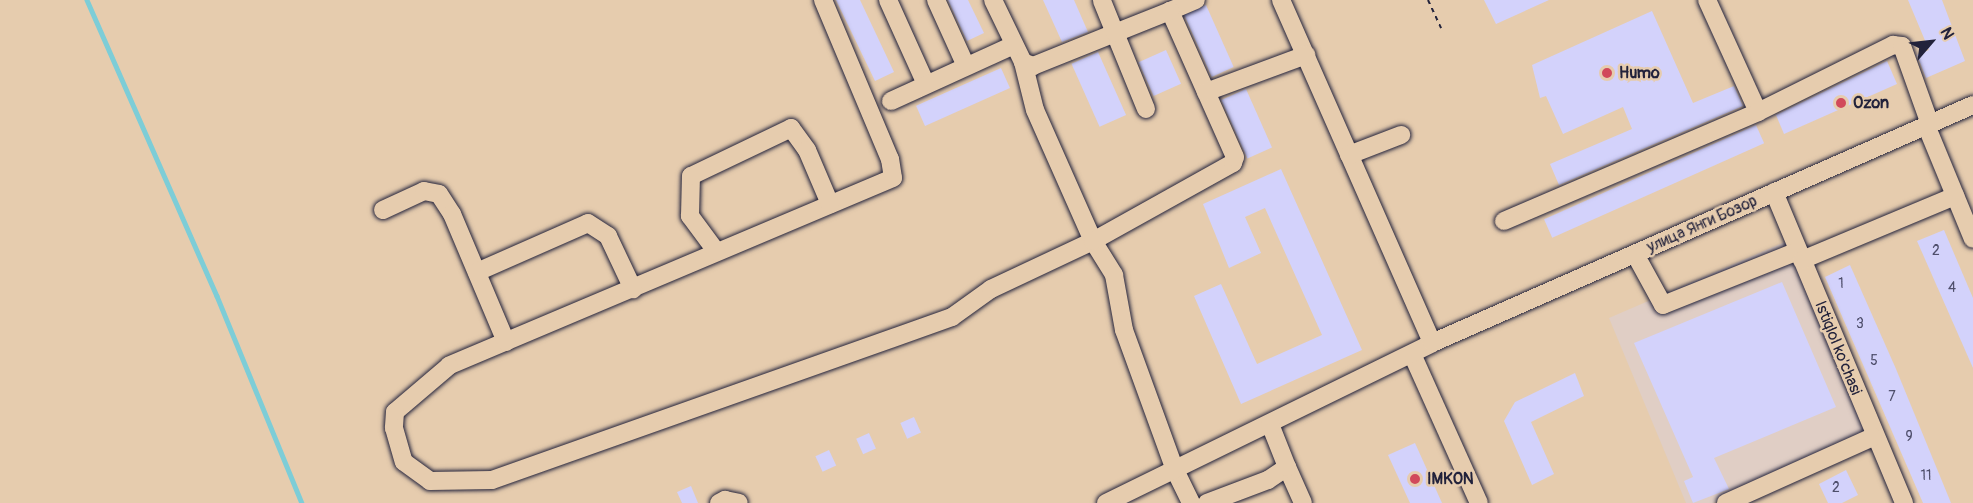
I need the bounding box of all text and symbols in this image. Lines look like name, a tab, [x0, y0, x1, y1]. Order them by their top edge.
north arrow	[1901, 12, 1961, 72]
text: N	[1936, 24, 1958, 43]
place label: Humo	[1619, 63, 1659, 83]
marker: Humo	[1600, 66, 1614, 80]
place label: Ozon	[1853, 93, 1889, 113]
marker: Ozon	[1834, 96, 1848, 110]
street label: улица Янги Бозор	[1644, 191, 1760, 257]
house number: 2	[1932, 243, 1940, 259]
house number: 1	[1838, 276, 1844, 292]
house number: 4	[1948, 280, 1956, 296]
street label: Istiqlol ko'chasi	[1810, 298, 1866, 398]
house number: 3	[1856, 316, 1864, 332]
house number: 5	[1870, 353, 1878, 369]
house number: 7	[1888, 389, 1896, 405]
house number: 9	[1905, 429, 1913, 445]
house number: 11	[1921, 468, 1931, 484]
place label: IMKON	[1427, 469, 1474, 489]
marker: IMKON	[1408, 472, 1422, 486]
house number: 2	[1832, 480, 1840, 496]

